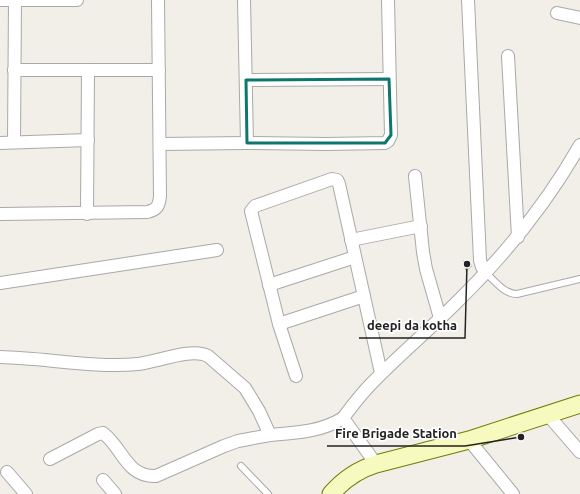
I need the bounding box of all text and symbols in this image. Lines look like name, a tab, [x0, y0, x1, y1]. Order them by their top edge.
callout: deepi da kotha	[359, 313, 465, 338]
text: deepi da kotha	[367, 318, 457, 332]
callout: Fire Brigade Station	[327, 421, 465, 446]
text: Fire Brigade Station	[335, 426, 457, 440]

